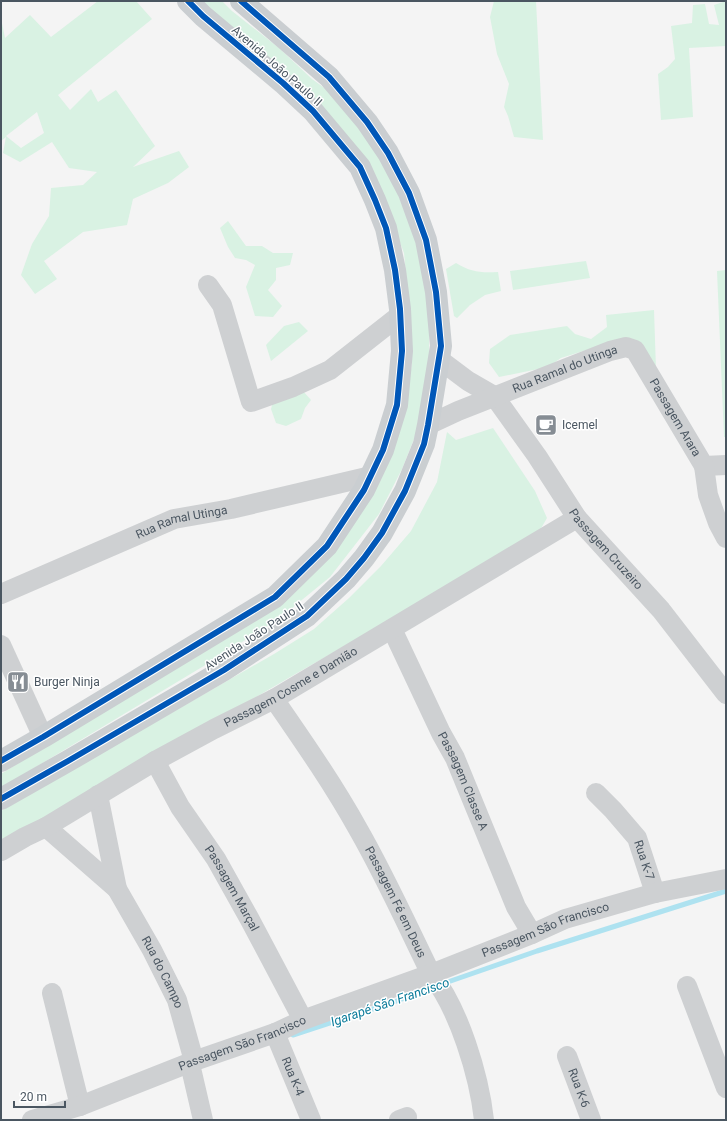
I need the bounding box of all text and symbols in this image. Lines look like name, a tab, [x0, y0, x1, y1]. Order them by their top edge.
street label: Avenida João Paulo II	[229, 23, 325, 109]
street label: Rua Ramal do Utinga	[510, 342, 619, 396]
street label: Passagem Arara	[647, 376, 704, 459]
cafe icon: Icemel	[533, 412, 559, 438]
place label: Icemel	[562, 418, 598, 432]
street label: Rua Ramal Utinga	[134, 503, 228, 542]
street label: Passagem Cruzeiro	[566, 506, 646, 593]
street label: Avenida João Paulo II	[202, 599, 306, 673]
street label: Passagem Cosme e Damião	[222, 644, 360, 730]
restaurant icon: Burger Ninja	[5, 669, 31, 695]
place label: Burger Ninja	[34, 675, 100, 689]
street label: Passagem Classe A	[435, 729, 491, 833]
street label: Rua K-7	[631, 838, 657, 882]
street label: Passagem Marçal	[202, 843, 262, 934]
street label: Passagem Fé em Deus	[362, 844, 429, 960]
street label: Passagem São Francisco	[480, 900, 611, 960]
street label: Rua do Campo	[139, 934, 186, 1010]
water label: Igarapé São Francisco	[329, 975, 451, 1029]
street label: Passagem São Francisco	[176, 1013, 308, 1073]
street label: Rua K-4	[279, 1055, 307, 1098]
street label: Rua K-6	[565, 1066, 593, 1110]
scale bar	[14, 1083, 65, 1109]
text: 20 m	[20, 1090, 47, 1104]

